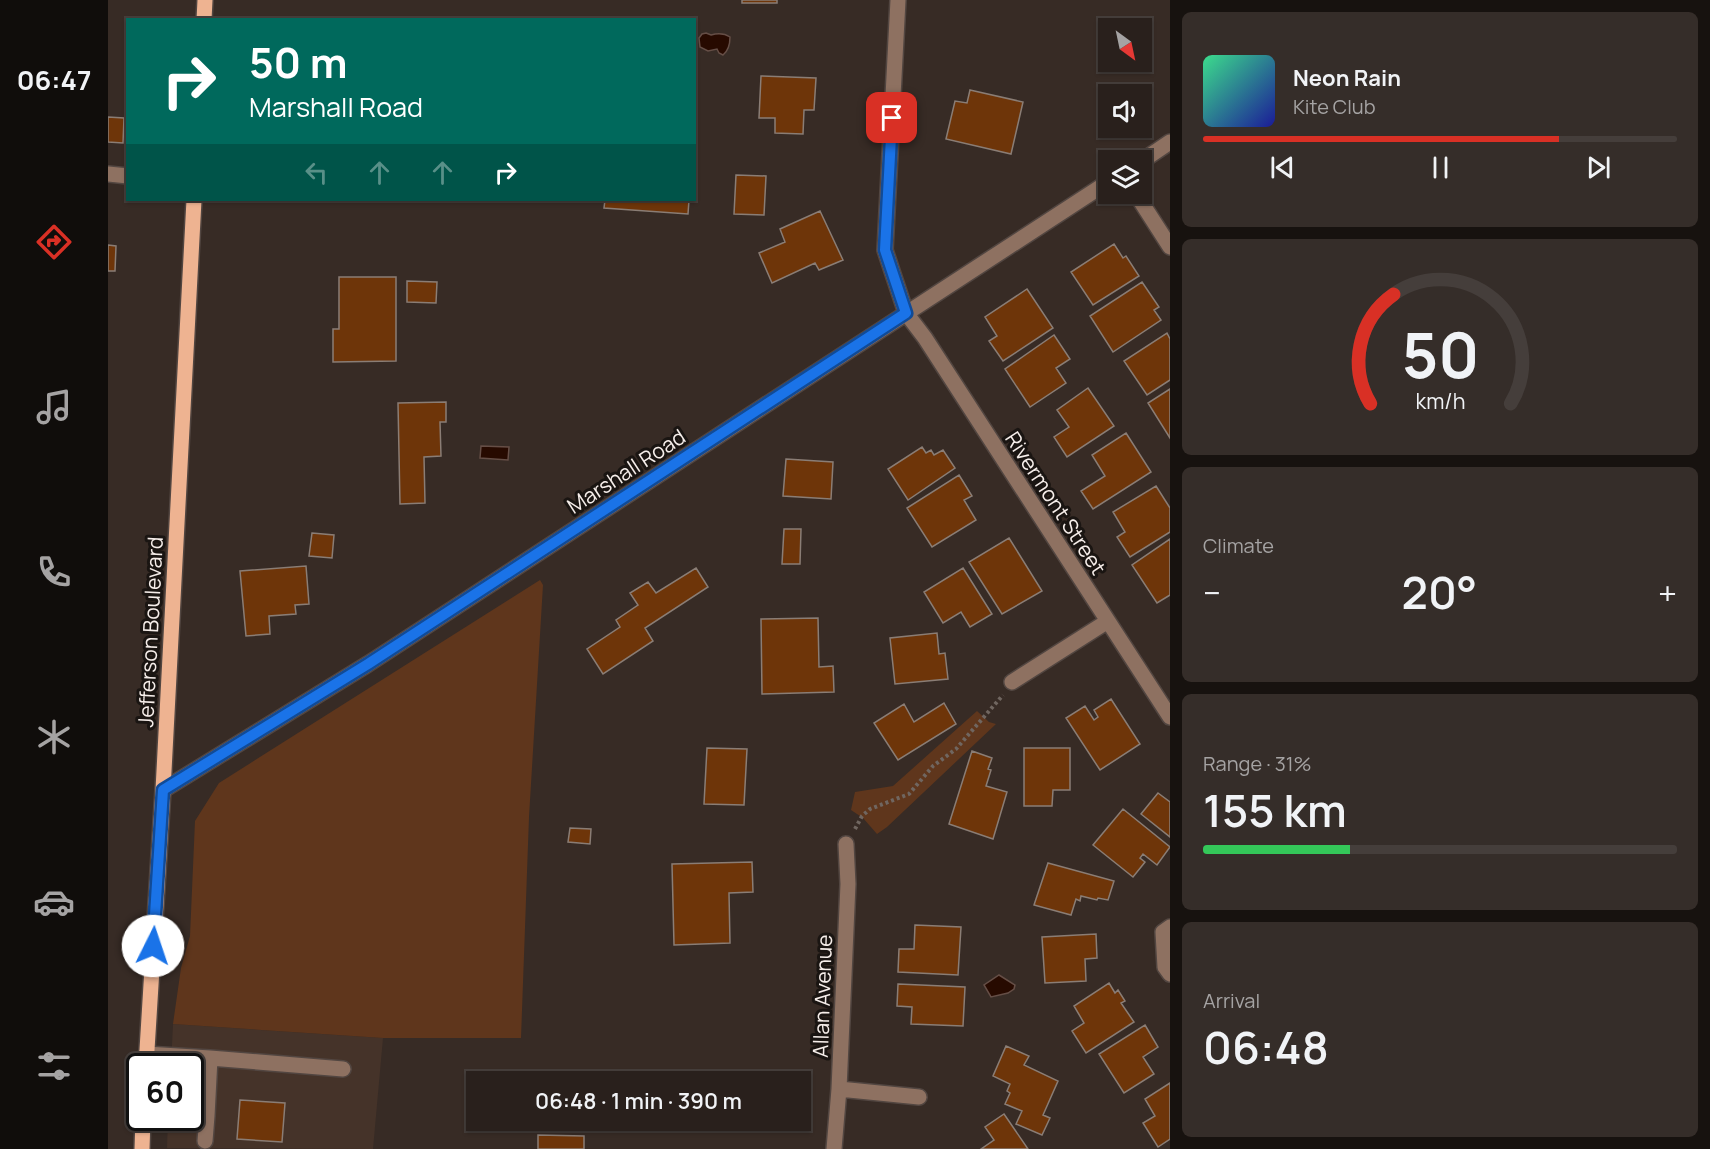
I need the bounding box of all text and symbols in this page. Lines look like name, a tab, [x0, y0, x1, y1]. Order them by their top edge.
north arrow	[1098, 18, 1152, 72]
map controls	[1098, 18, 1152, 204]
text: 50 m	[249, 33, 347, 91]
icon: right	[150, 42, 228, 120]
text: 06:47	[17, 61, 91, 98]
text: Neon Rain	[1293, 63, 1401, 93]
button: sound	[1098, 84, 1152, 138]
text: Marshall Road	[249, 88, 423, 125]
pin	[866, 92, 917, 143]
text: Kite Club	[1293, 93, 1376, 120]
icon: arrive	[875, 101, 908, 134]
button: layers	[1098, 150, 1152, 204]
icon: previous	[1266, 151, 1299, 184]
icon: pause	[1424, 151, 1457, 184]
icon: next	[1582, 151, 1615, 184]
icon: left	[300, 156, 333, 189]
icon: ahead	[363, 156, 396, 189]
icon: ahead	[426, 156, 459, 189]
icon: right	[489, 156, 522, 189]
icon: directions	[33, 221, 75, 263]
text: 50	[1401, 311, 1479, 397]
icon: music	[33, 386, 75, 428]
text: km/h	[1415, 387, 1465, 416]
street label: Marshall Road	[562, 422, 690, 520]
street label: Rivermont Street	[999, 426, 1113, 580]
text: Climate	[1203, 532, 1274, 559]
street label: Jefferson Boulevard	[131, 536, 169, 728]
icon: phone	[33, 551, 75, 593]
text: 20°	[1402, 561, 1477, 623]
text: −	[1203, 570, 1221, 615]
text: +	[1658, 570, 1677, 615]
icon: climate	[33, 716, 75, 758]
text: Range · 31%	[1203, 750, 1312, 777]
text: 155 km	[1203, 779, 1347, 841]
icon: car	[33, 881, 75, 923]
position arrow	[121, 914, 185, 978]
street label: Allan Avenue	[806, 934, 838, 1058]
text: Arrival	[1203, 987, 1260, 1014]
text: 06:48	[1203, 1016, 1329, 1078]
icon: filters	[33, 1045, 75, 1087]
speed limit sign: 60	[126, 1053, 204, 1131]
text: 06:48 · 1 min · 390 m	[535, 1086, 742, 1116]

